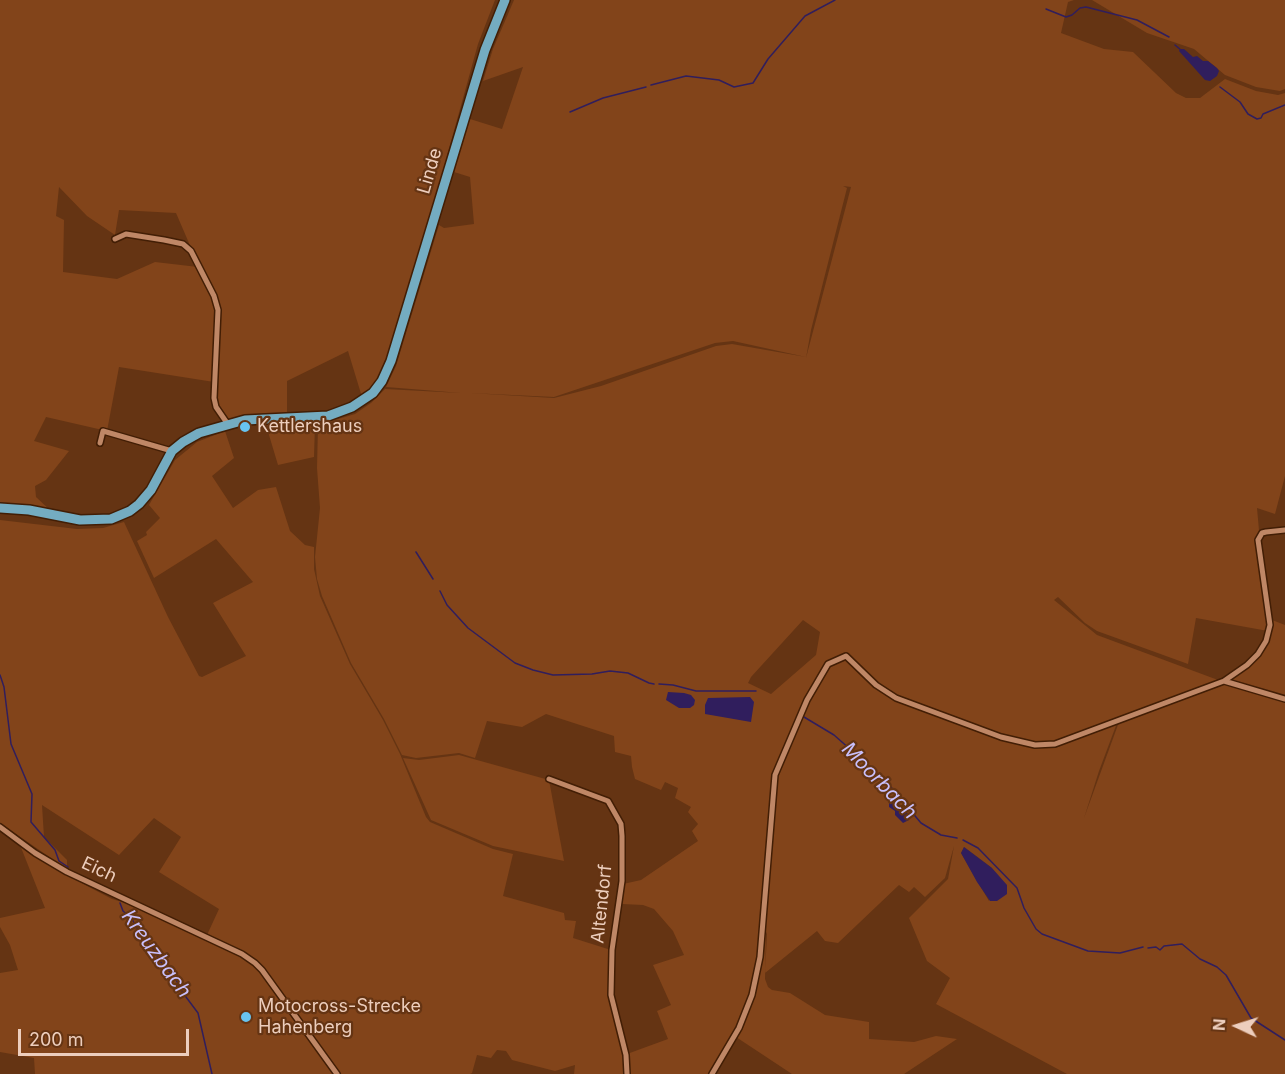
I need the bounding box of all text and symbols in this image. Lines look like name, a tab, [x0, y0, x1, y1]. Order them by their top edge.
street label: Linde	[413, 146, 447, 196]
place label: Kettlershaus	[257, 416, 362, 438]
marker: Kettlershaus	[238, 420, 252, 434]
water label: Moorbach	[836, 738, 922, 824]
street label: Eich	[78, 853, 120, 887]
street label: Altendorf	[587, 863, 617, 945]
water label: Kreuzbach	[116, 905, 196, 1003]
place label: Motocross-Strecke Hahenberg	[258, 996, 421, 1038]
north arrow	[1207, 996, 1267, 1056]
marker: Motocross-Strecke Hahenberg	[239, 1010, 253, 1024]
scale bar	[21, 1017, 192, 1055]
text: N	[1209, 1018, 1229, 1032]
text: 200 m	[29, 1029, 84, 1050]

